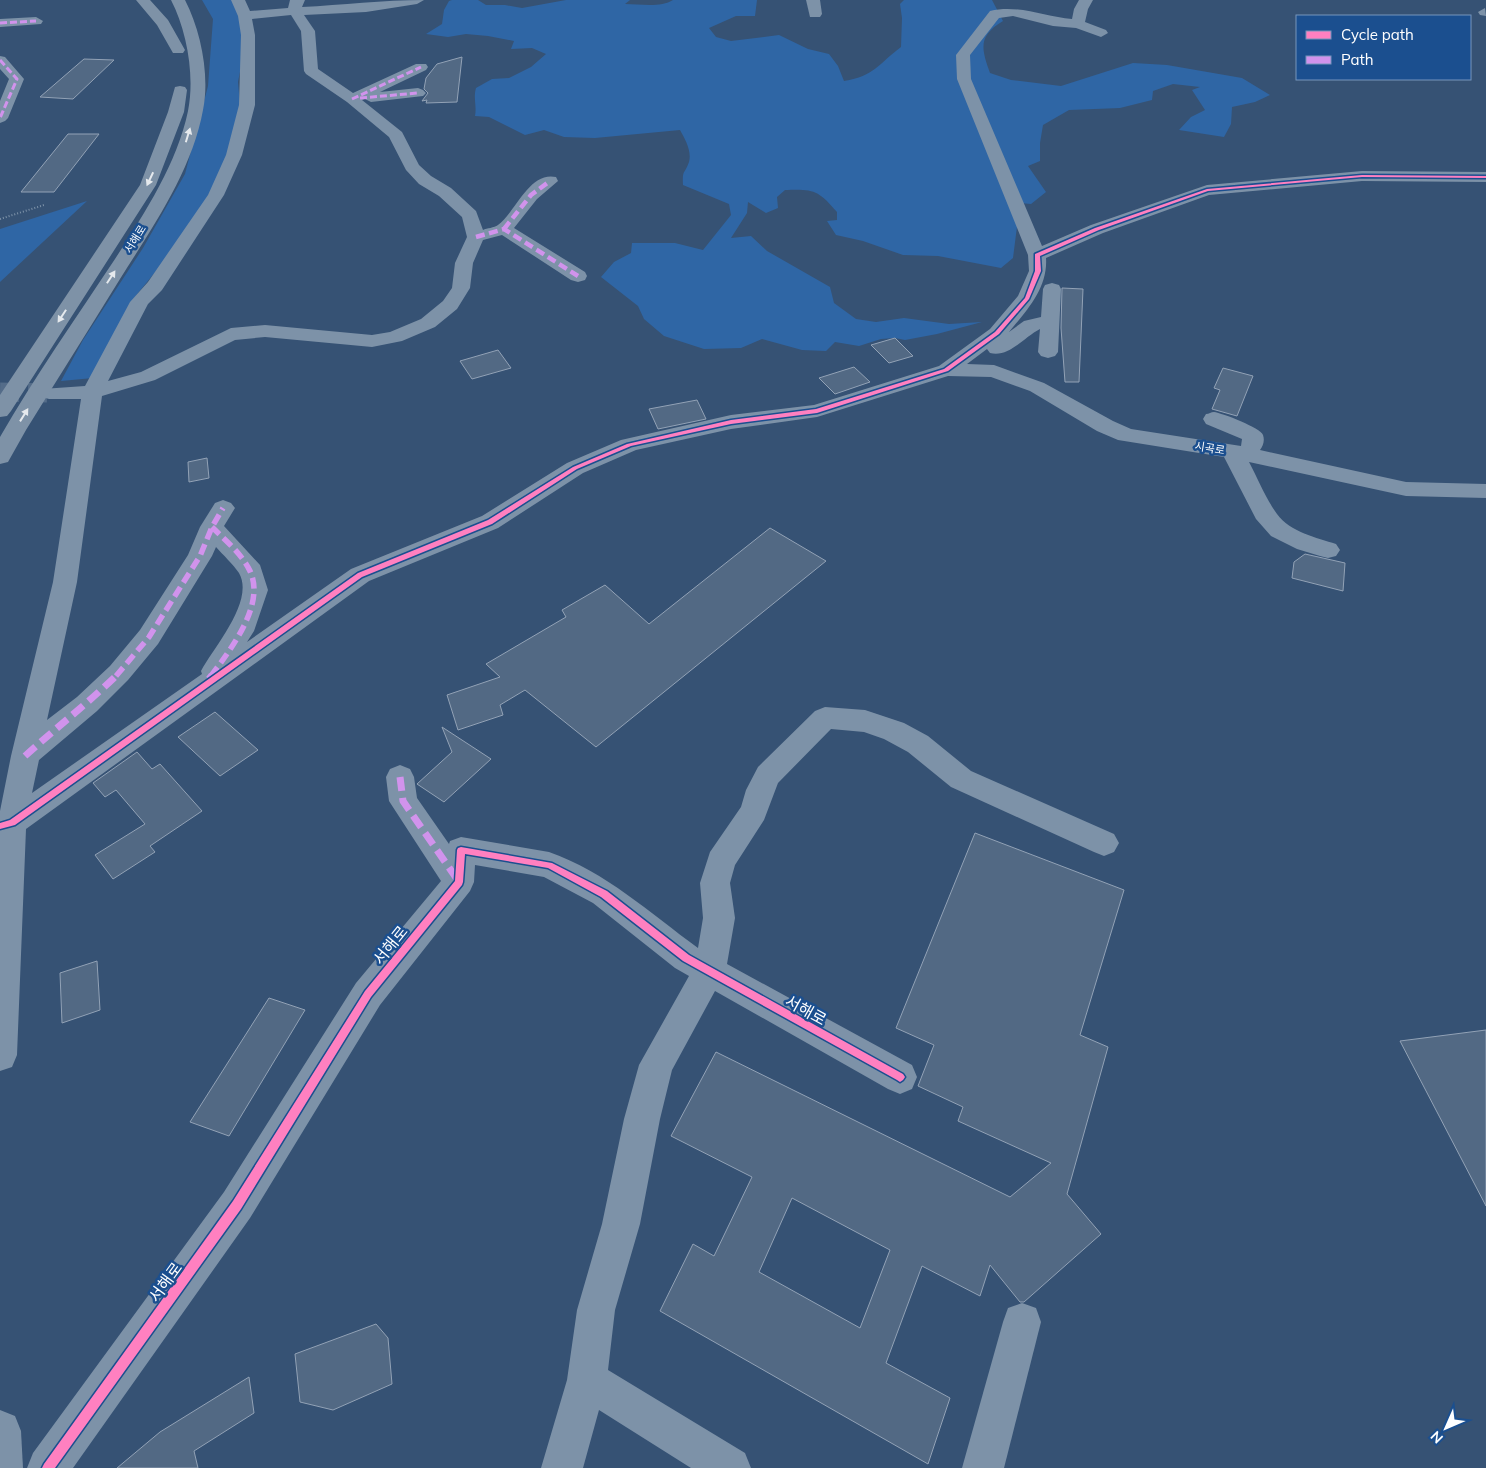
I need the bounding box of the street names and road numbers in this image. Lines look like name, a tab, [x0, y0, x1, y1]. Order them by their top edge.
street label: 서해로	[121, 222, 149, 256]
street label: 시곡로	[1194, 439, 1226, 457]
street label: 서해로	[368, 921, 412, 968]
street label: 서해로	[782, 991, 830, 1030]
street label: 서해로	[144, 1258, 186, 1306]

